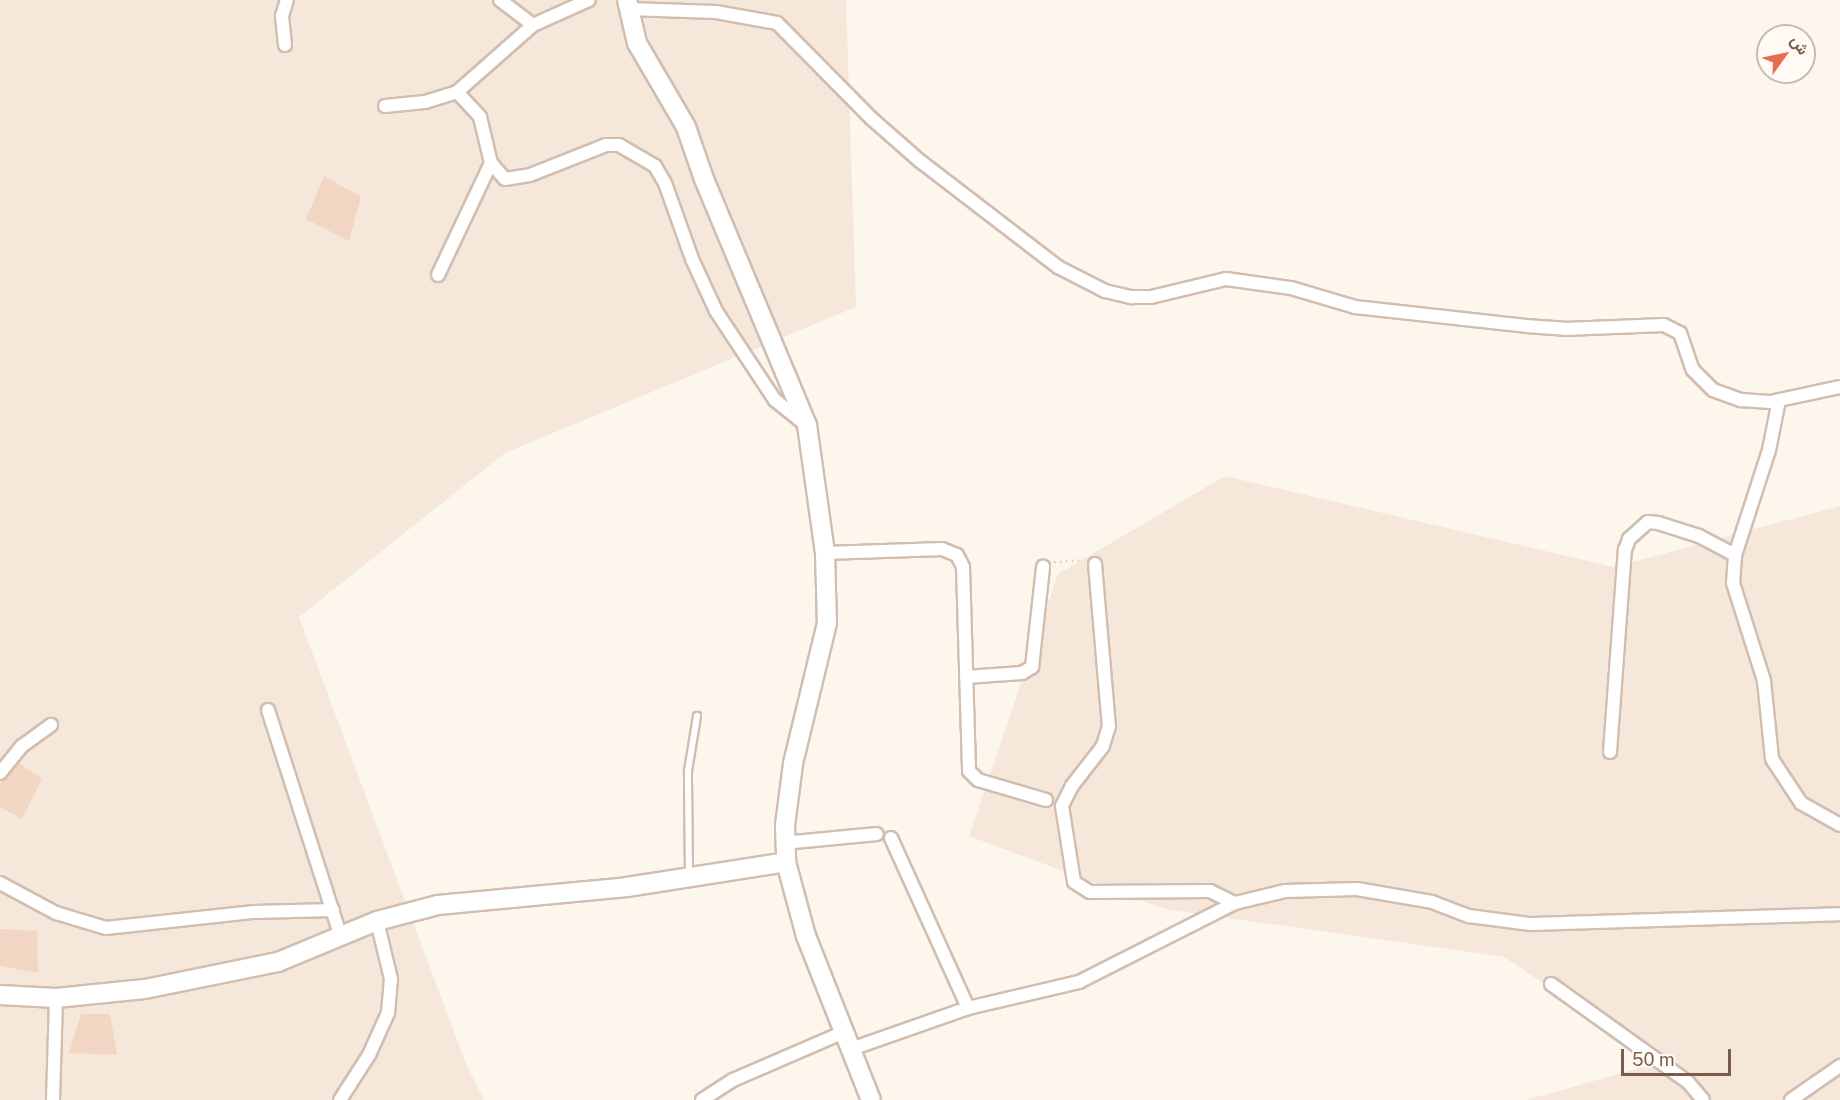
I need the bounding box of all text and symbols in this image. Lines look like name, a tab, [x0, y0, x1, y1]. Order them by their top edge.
north arrow	[1756, 24, 1816, 84]
text: ش	[1787, 32, 1813, 58]
scale bar	[1624, 1037, 1734, 1075]
text: 50 m	[1632, 1049, 1675, 1070]

